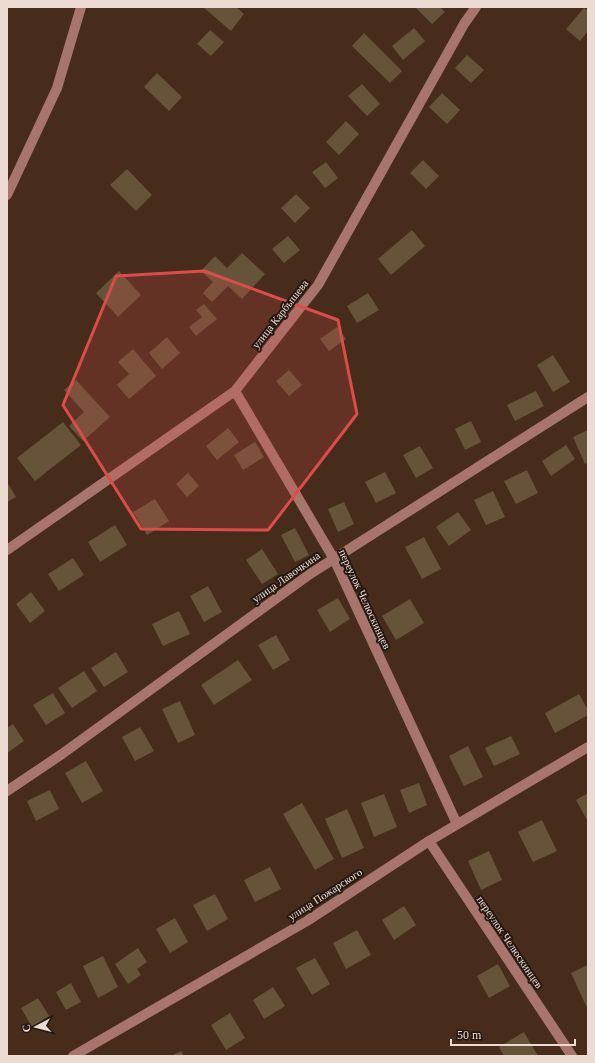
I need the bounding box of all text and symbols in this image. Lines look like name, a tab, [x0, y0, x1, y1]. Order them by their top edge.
street label: улица Карбышева	[249, 277, 311, 351]
street label: переулок Челюскинцев	[337, 547, 393, 651]
street label: улица Лавочкина	[250, 549, 322, 605]
street label: улица Пожарского	[286, 865, 365, 922]
street label: переулок Челюскинцев	[475, 894, 545, 990]
north arrow	[16, 1007, 56, 1047]
scale bar	[451, 1021, 575, 1047]
text: С	[20, 1023, 33, 1033]
text: 50 m	[457, 1028, 482, 1042]

